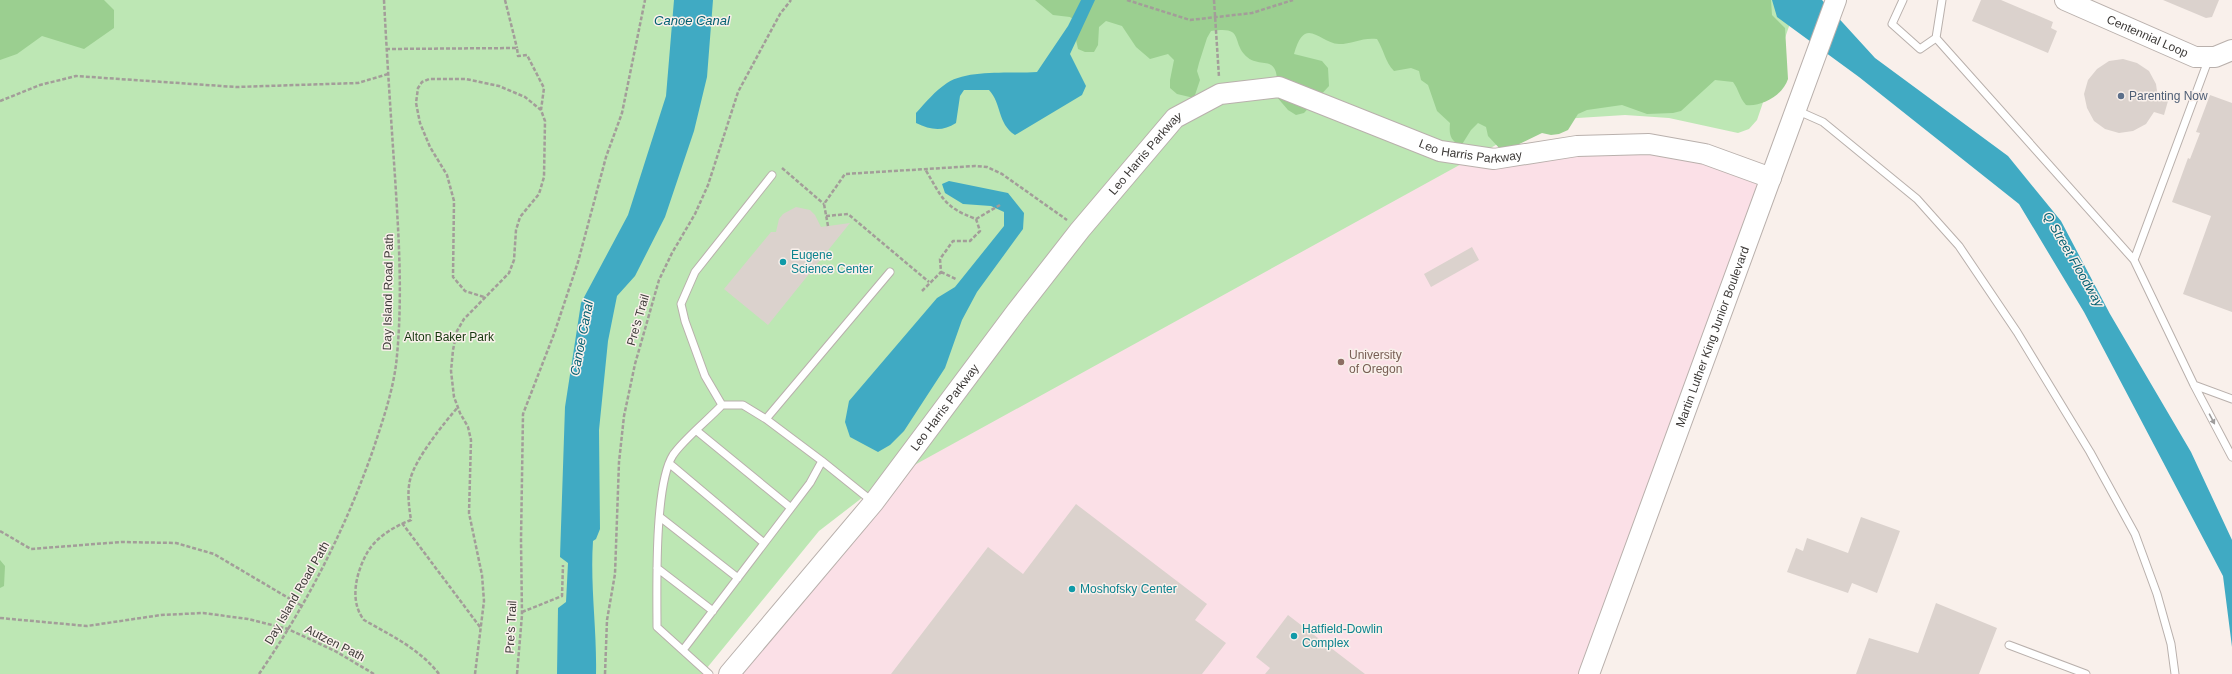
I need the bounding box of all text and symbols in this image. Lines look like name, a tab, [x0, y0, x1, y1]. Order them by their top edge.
street label: Centennial Loop	[2105, 12, 2191, 60]
water label: Canoe Canal	[654, 13, 731, 28]
place label: Parenting Now	[2129, 89, 2208, 103]
marker: Parenting Now	[2116, 91, 2126, 101]
street label: Leo Harris Parkway	[1106, 109, 1184, 198]
street label: Leo Harris Parkway	[1417, 136, 1523, 166]
water label: Q Street Floodway	[2040, 209, 2108, 311]
street label: Day Island Road Path	[380, 234, 396, 350]
street label: Martin Luther King Junior Boulevard	[1673, 244, 1752, 429]
place label: Eugene Science Center	[791, 248, 873, 276]
marker: Eugene Science Center	[778, 257, 788, 267]
street label: Pre's Trail	[624, 293, 652, 347]
water label: Canoe Canal	[567, 298, 596, 377]
park label: Alton Baker Park	[404, 330, 495, 344]
place label: University of Oregon	[1349, 348, 1402, 376]
marker: University of Oregon	[1336, 357, 1346, 367]
street label: Leo Harris Parkway	[908, 361, 982, 454]
one-way arrow	[2209, 414, 2215, 425]
street label: Day Island Road Path	[262, 539, 332, 647]
place label: Moshofsky Center	[1080, 582, 1177, 596]
marker: Moshofsky Center	[1067, 584, 1077, 594]
street label: Pre's Trail	[503, 600, 519, 654]
street label: Autzen Path	[303, 622, 367, 664]
place label: Hatfield-Dowlin Complex	[1302, 622, 1383, 650]
marker: Hatfield-Dowlin Complex	[1289, 631, 1299, 641]

